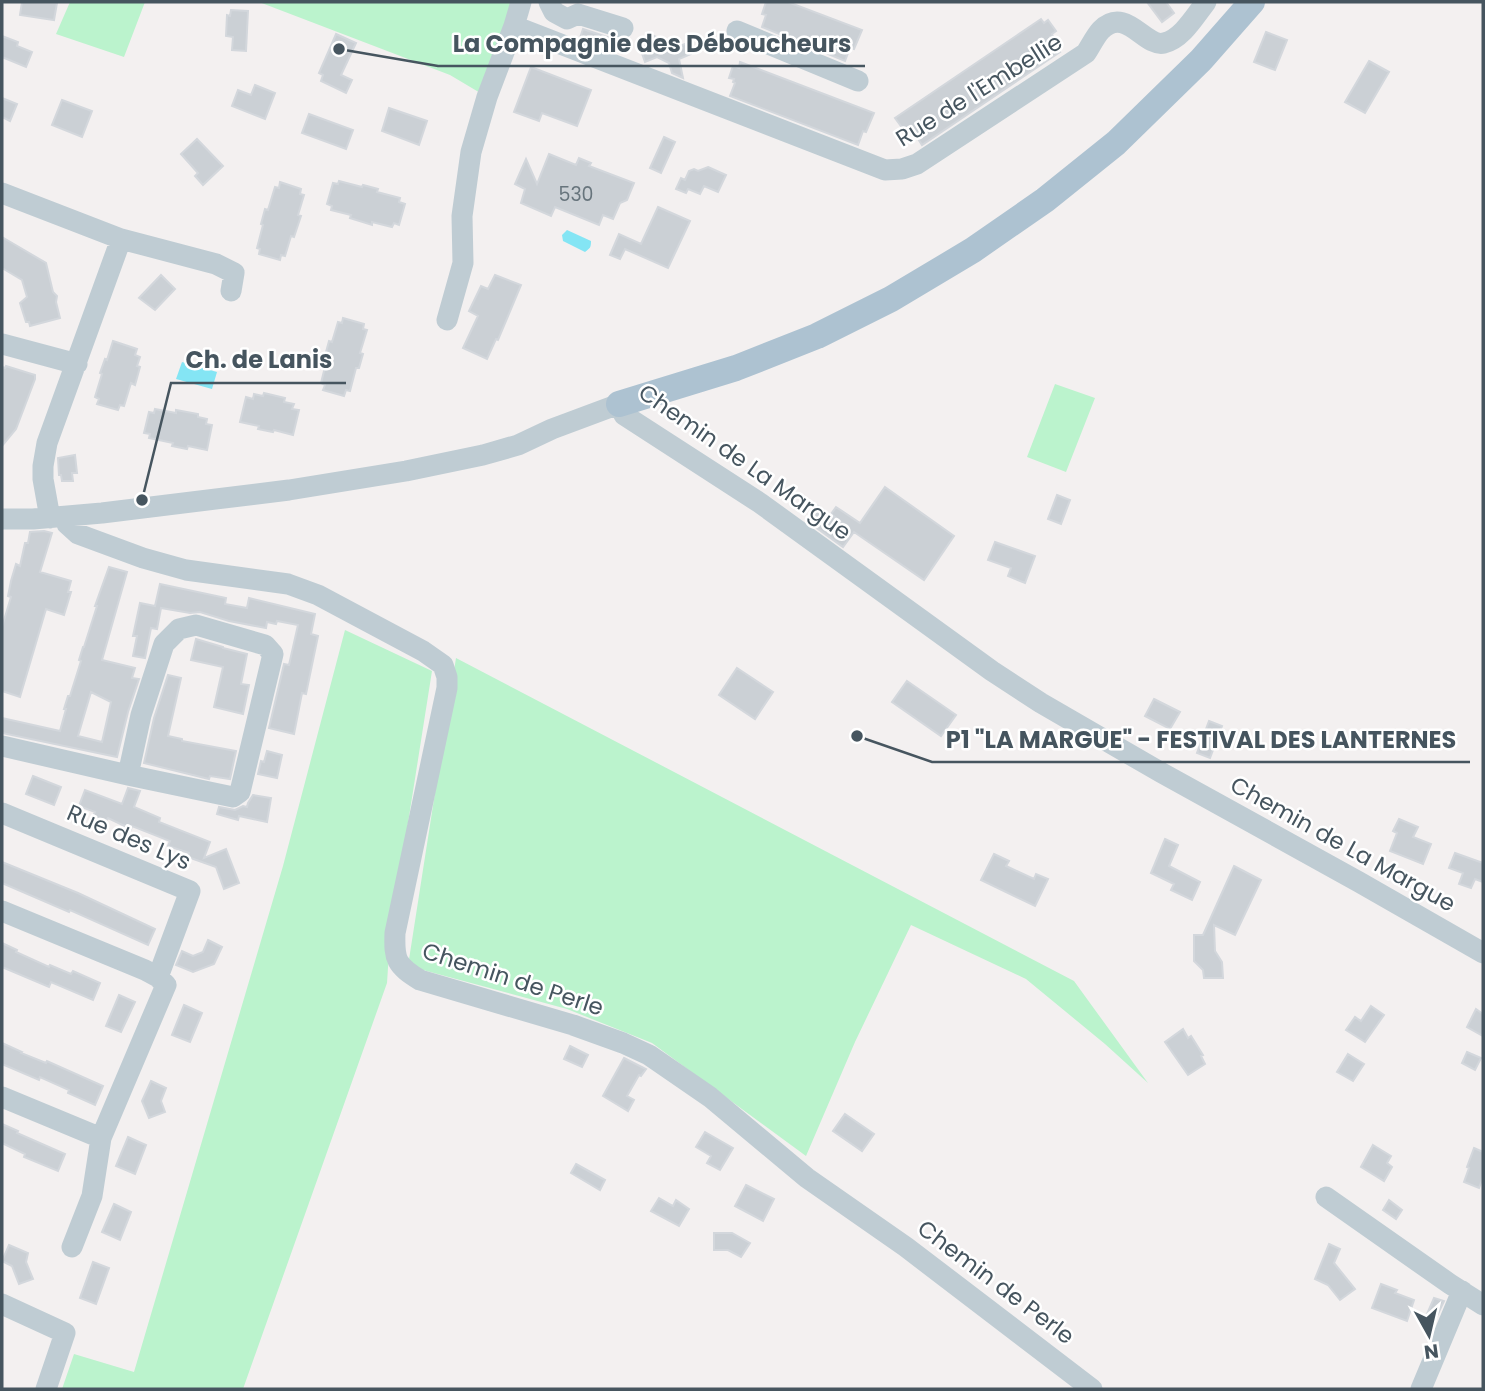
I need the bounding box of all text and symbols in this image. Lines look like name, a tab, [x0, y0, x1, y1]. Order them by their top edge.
callout: La Compagnie des Déboucheurs	[438, 21, 865, 66]
street label: Rue de l'Embellie	[890, 26, 1068, 154]
text: La Compagnie des Déboucheurs	[453, 27, 851, 60]
house number: 530	[558, 181, 594, 208]
callout: Ch. de Lanis	[171, 338, 346, 383]
text: Ch. de Lanis	[186, 343, 332, 376]
street label: Chemin de La Margue	[632, 376, 858, 548]
callout: P1 "LA MARGUE" - FESTIVAL DES LANTERNES	[932, 717, 1470, 762]
text: P1 "LA MARGUE" - FESTIVAL DES LANTERNES	[946, 723, 1456, 756]
street label: Chemin de La Margue	[1225, 769, 1461, 919]
street label: Rue des Lys	[62, 796, 196, 878]
street label: Chemin de Perle	[418, 935, 608, 1023]
street label: Chemin de Perle	[911, 1212, 1081, 1352]
north arrow	[1394, 1300, 1464, 1370]
text: N	[1422, 1337, 1440, 1366]

